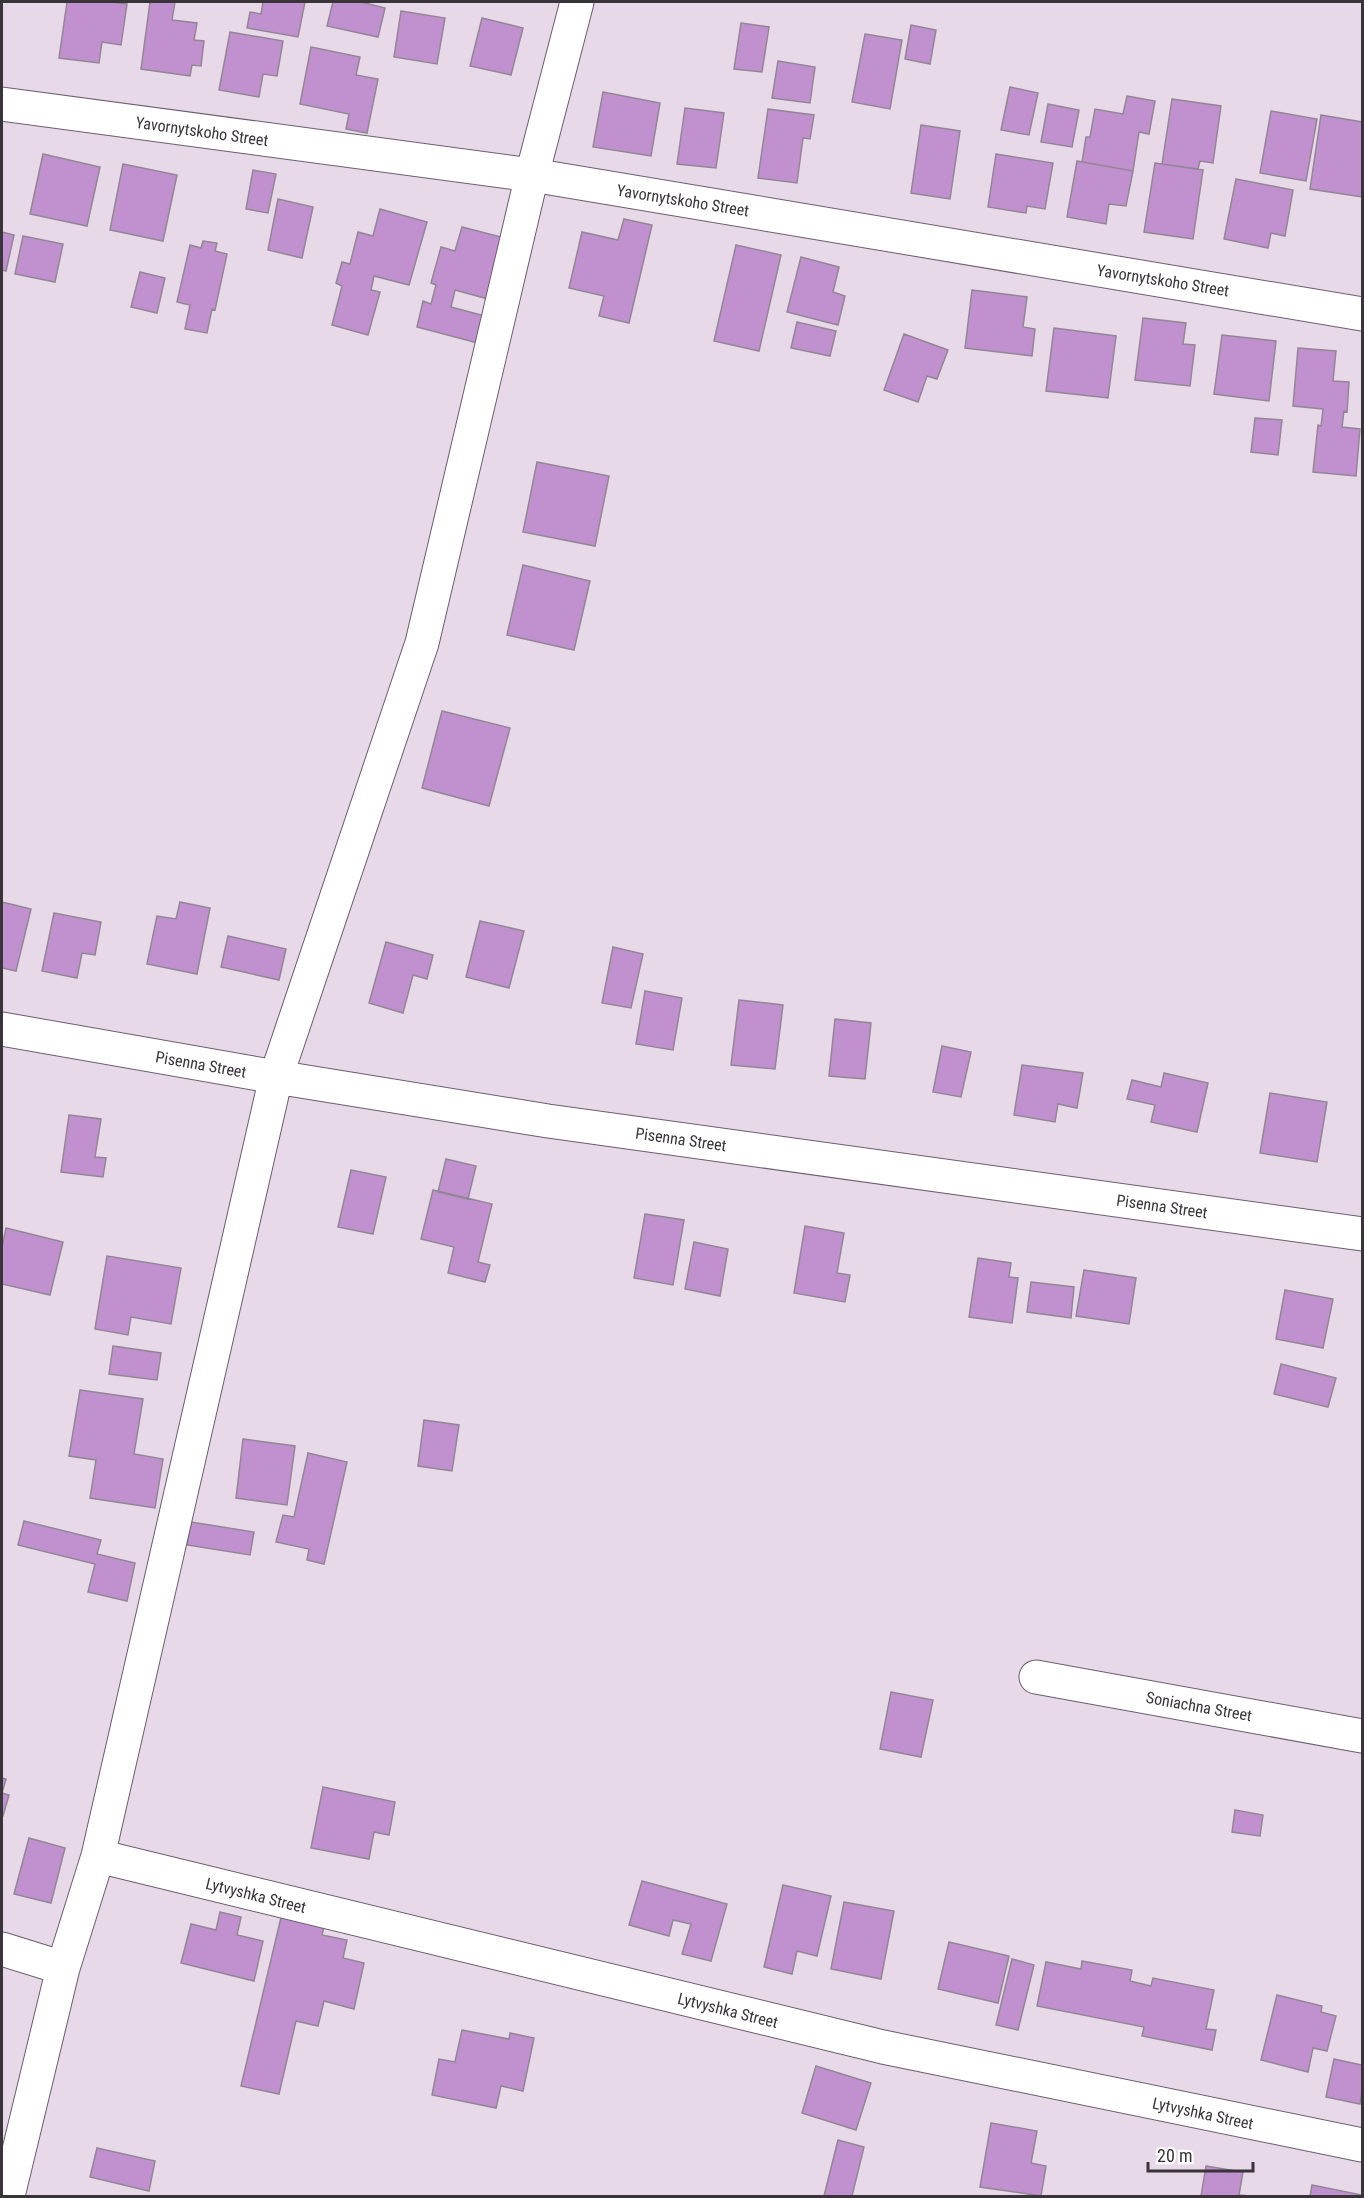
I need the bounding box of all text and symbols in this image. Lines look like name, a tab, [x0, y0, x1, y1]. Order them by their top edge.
street label: Yavornytskoho Street	[134, 113, 270, 150]
street label: Yavornytskoho Street	[615, 181, 751, 220]
street label: Yavornytskoho Street	[1095, 261, 1231, 300]
street label: Pisenna Street	[154, 1047, 248, 1082]
street label: Pisenna Street	[634, 1124, 728, 1155]
street label: Pisenna Street	[1115, 1191, 1209, 1222]
street label: Soniachna Street	[1145, 1688, 1254, 1725]
street label: Lytvyshka Street	[204, 1874, 308, 1917]
street label: Lytvyshka Street	[676, 1989, 780, 2032]
street label: Lytvyshka Street	[1151, 2094, 1255, 2133]
scale bar	[1148, 2135, 1253, 2173]
text: 20 m	[1157, 2145, 1192, 2166]

